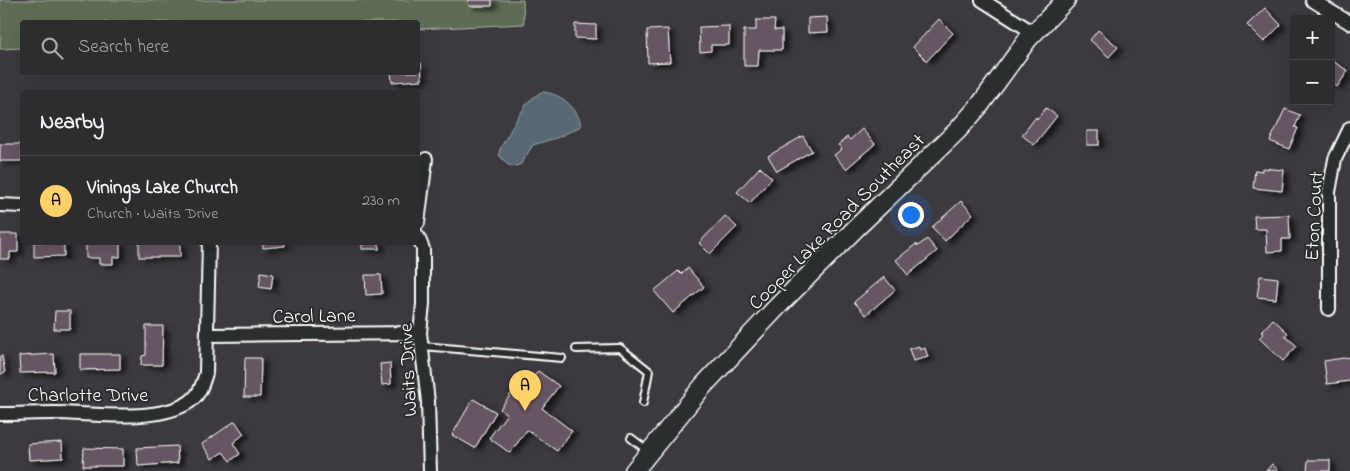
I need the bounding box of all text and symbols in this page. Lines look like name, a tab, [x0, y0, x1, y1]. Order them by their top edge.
map controls	[1290, 15, 1335, 105]
button: +	[1290, 15, 1335, 60]
search box	[20, 20, 420, 75]
icon: search	[38, 34, 66, 62]
text: Search here	[78, 34, 169, 61]
button: −	[1290, 60, 1335, 105]
text: Nearby	[40, 108, 104, 138]
street label: Cooper Lake Road Southeast	[743, 128, 933, 318]
street label: Eton Court	[1299, 170, 1332, 262]
text: Vinings Lake Church	[87, 175, 238, 202]
text: A	[51, 189, 61, 213]
text: 230 m	[362, 189, 400, 213]
text: Church · Waits Drive	[87, 202, 218, 226]
your location	[898, 202, 924, 228]
street label: Carol Lane	[272, 302, 356, 333]
street label: Waits Drive	[393, 322, 426, 417]
pin: A	[509, 370, 541, 411]
street label: Charlotte Drive	[28, 382, 148, 411]

